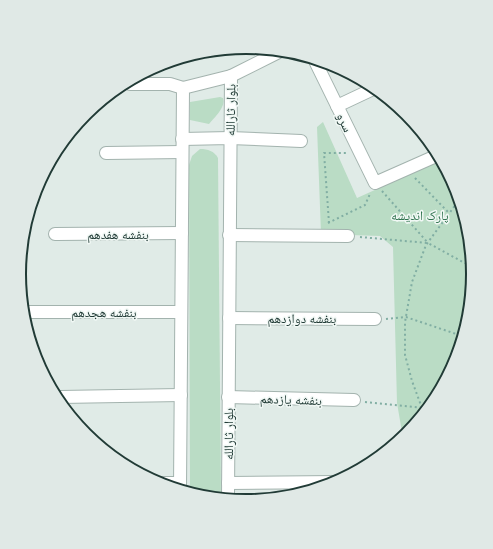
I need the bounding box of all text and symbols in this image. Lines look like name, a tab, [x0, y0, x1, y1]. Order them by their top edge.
street label: بلوار ثارالله	[222, 84, 239, 136]
street label: سرو	[333, 110, 357, 135]
park label: پارک اندیشه	[391, 207, 449, 224]
street label: بنفشه هفدهم	[87, 226, 149, 243]
street label: بنفشه هجدهم	[71, 304, 137, 321]
street label: بنفشه دوازدهم	[268, 310, 336, 327]
street label: بنفشه یازدهم	[260, 390, 322, 409]
street label: بلوار ثارالله	[220, 408, 237, 460]

